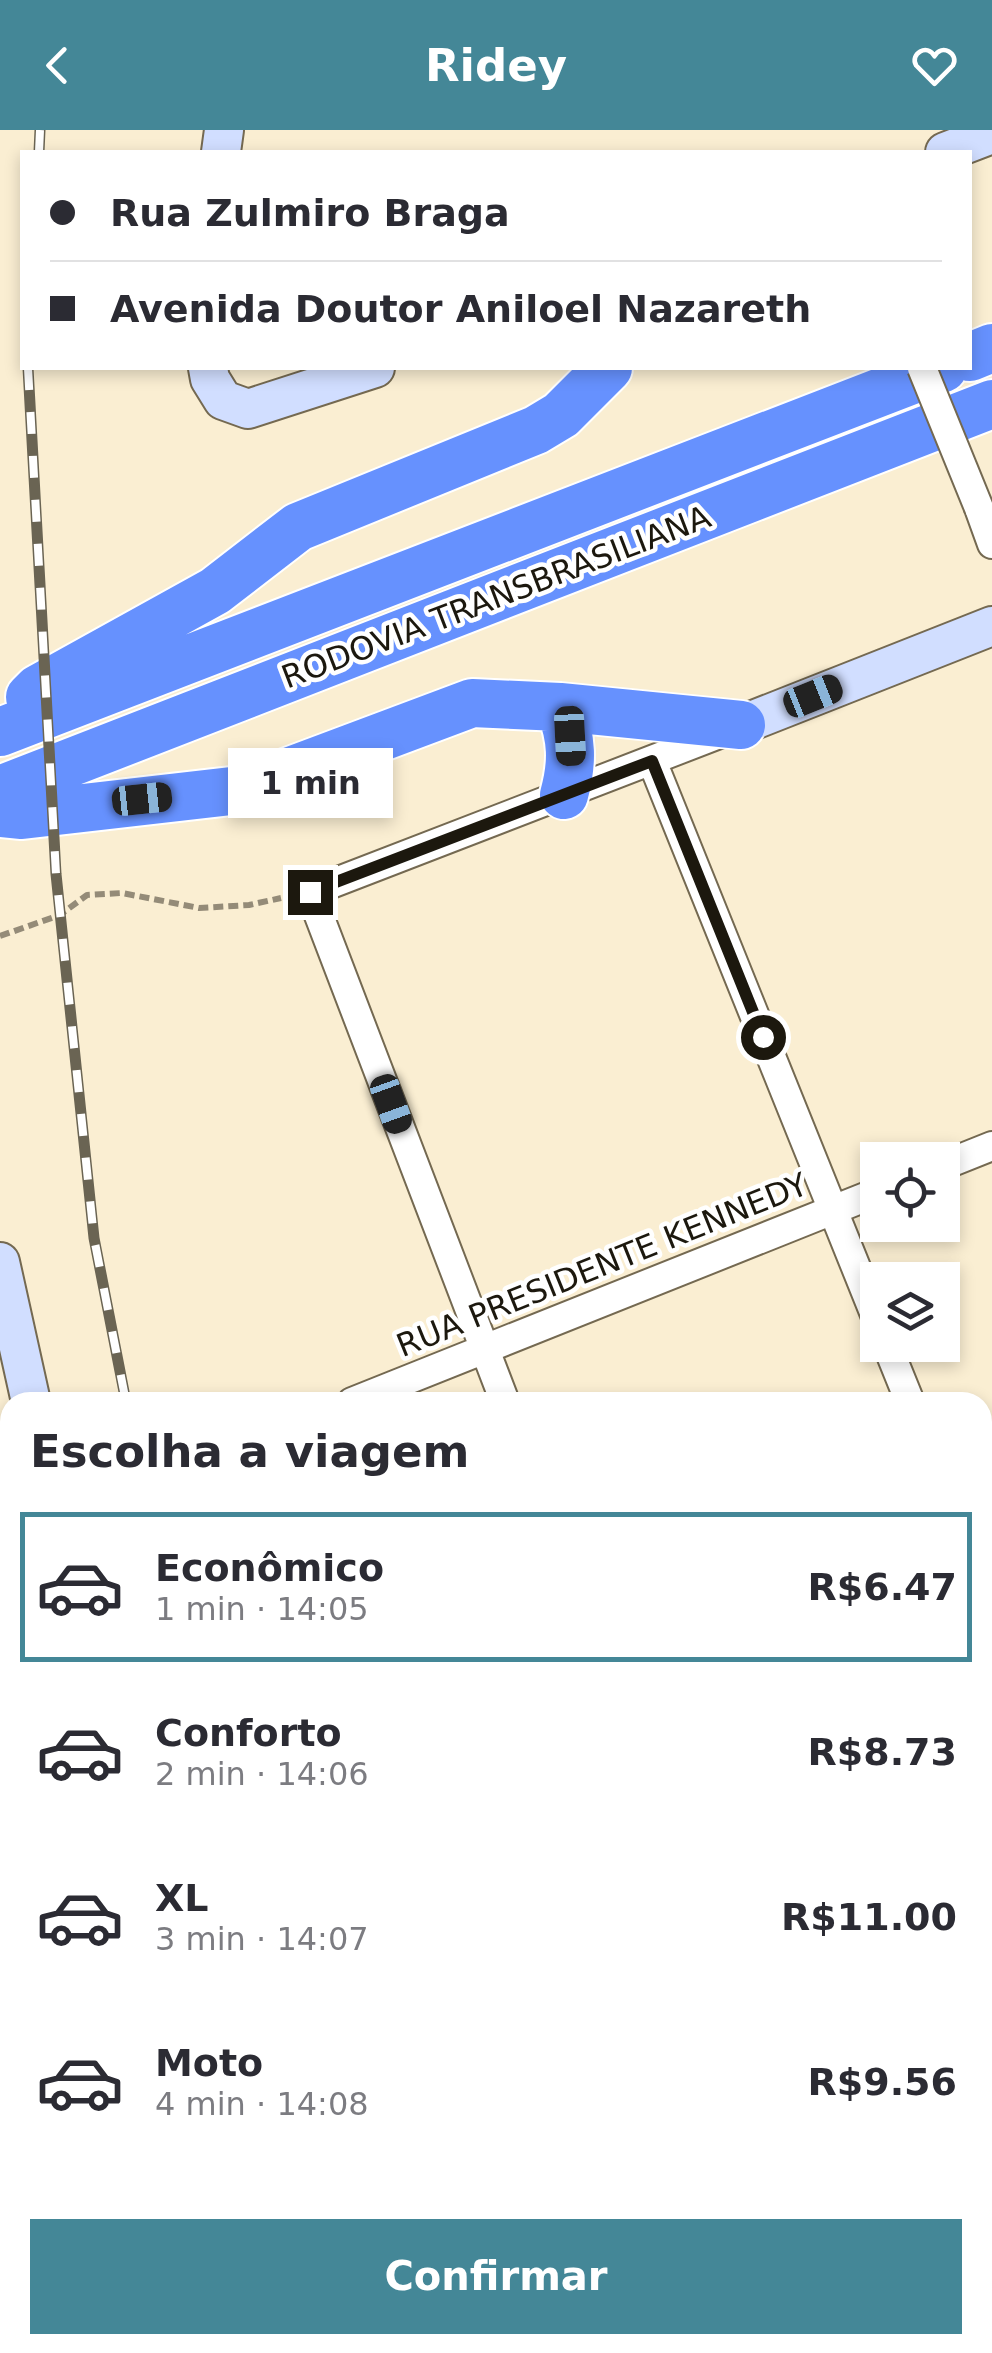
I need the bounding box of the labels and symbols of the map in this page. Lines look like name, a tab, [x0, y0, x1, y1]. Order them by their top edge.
street label: RODOVIA TRANSBRASILIANA	[276, 497, 716, 696]
car	[780, 671, 846, 721]
car	[553, 705, 587, 767]
callout: 1 min	[228, 747, 392, 817]
car	[111, 781, 173, 817]
route end	[288, 870, 333, 915]
route start	[741, 1015, 786, 1060]
car	[367, 1071, 415, 1137]
street label: RUA PRESIDENTE KENNEDY	[391, 1165, 813, 1365]

